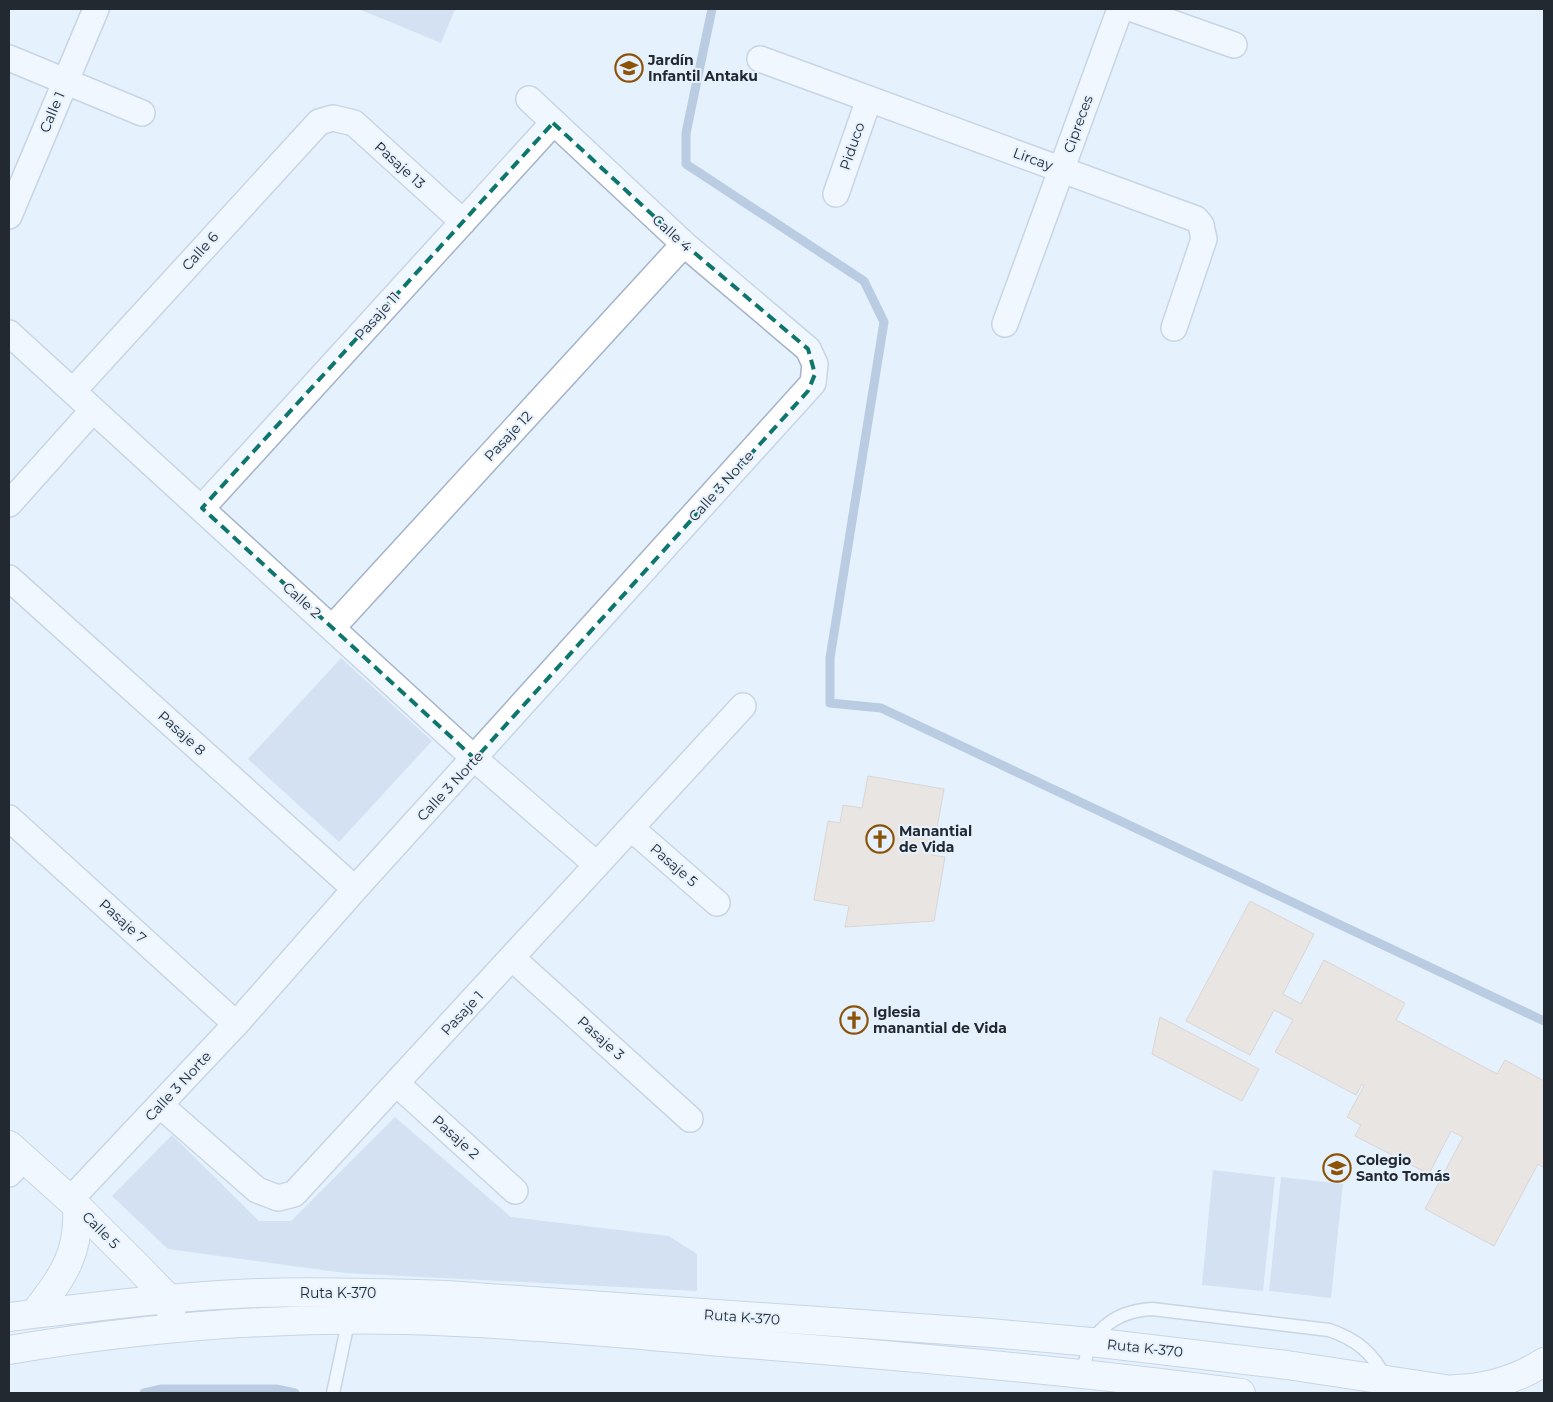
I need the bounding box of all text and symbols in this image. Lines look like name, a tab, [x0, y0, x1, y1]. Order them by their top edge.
place label: Jardín Infantil Antaku	[647, 51, 758, 85]
school or university icon: Jardín Infantil Antaku	[614, 53, 644, 83]
street label: Calle 1	[35, 89, 69, 135]
street label: Cipreces	[1059, 93, 1097, 155]
street label: Piduco	[835, 120, 869, 172]
street label: Pasaje 13	[371, 138, 429, 193]
street label: Lircay	[1011, 144, 1056, 175]
street label: Calle 4	[649, 211, 696, 256]
street label: Calle 6	[178, 227, 222, 274]
street label: Pasaje 11	[350, 288, 404, 344]
street label: Pasaje 12	[480, 407, 536, 465]
street label: Calle 3 Norte	[684, 447, 758, 525]
street label: Calle 2	[279, 578, 325, 622]
street label: Pasaje 8	[154, 707, 210, 759]
street label: Calle 3 Norte	[413, 747, 487, 825]
place label: Manantial de Vida	[899, 822, 972, 856]
church icon: Manantial de Vida	[865, 824, 895, 854]
street label: Pasaje 5	[647, 839, 702, 891]
street label: Pasaje 7	[96, 895, 150, 947]
street label: Pasaje 1	[437, 987, 487, 1039]
place label: Iglesia manantial de Vida	[873, 1003, 1007, 1037]
church icon: Iglesia manantial de Vida	[839, 1005, 869, 1035]
street label: Pasaje 3	[574, 1012, 628, 1064]
street label: Calle 3 Norte	[141, 1047, 215, 1125]
street label: Pasaje 2	[429, 1111, 483, 1163]
place label: Colegio Santo Tomás	[1356, 1151, 1451, 1185]
school or university icon: Colegio Santo Tomás	[1322, 1153, 1352, 1183]
street label: Calle 5	[78, 1207, 124, 1253]
street label: Ruta K-370	[300, 1284, 376, 1302]
street label: Ruta K-370	[703, 1305, 781, 1329]
street label: Ruta K-370	[1106, 1335, 1184, 1361]

